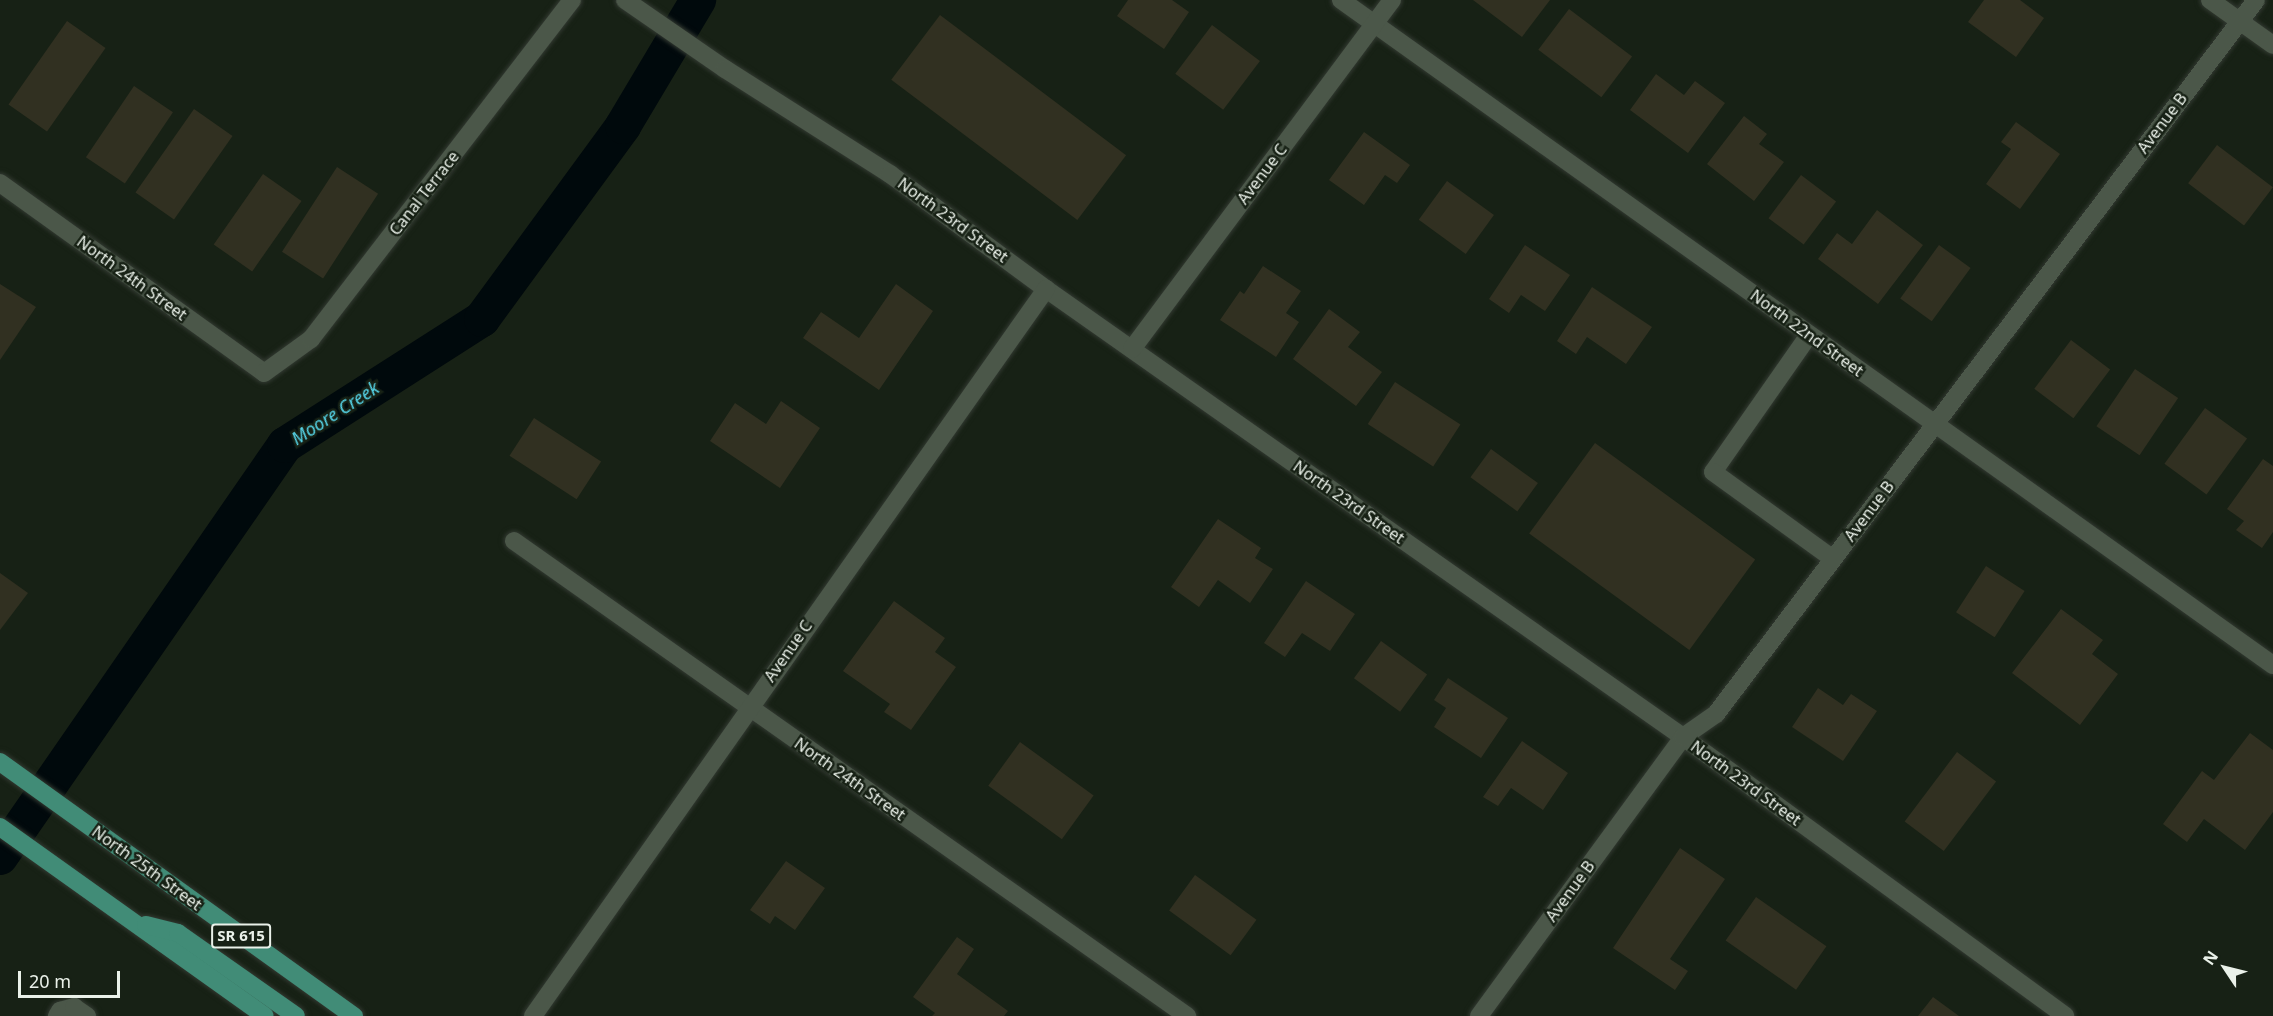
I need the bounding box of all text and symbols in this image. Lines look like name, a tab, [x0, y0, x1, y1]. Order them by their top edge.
street label: Avenue B	[2133, 89, 2191, 157]
street label: Avenue C	[1233, 140, 1291, 208]
street label: Canal Terrace	[385, 147, 463, 239]
street label: North 23rd Street	[894, 174, 1012, 266]
street label: North 24th Street	[73, 232, 191, 324]
street label: North 22nd Street	[1747, 286, 1867, 380]
water label: Moore Creek	[287, 377, 383, 449]
street label: North 23rd Street	[1290, 456, 1408, 548]
street label: Avenue B	[1840, 477, 1898, 545]
street label: Avenue C	[760, 617, 816, 685]
street label: North 24th Street	[791, 734, 909, 824]
street label: North 23rd Street	[1687, 737, 1805, 829]
street label: North 25th Street	[88, 822, 206, 914]
street label: Avenue B	[1541, 857, 1599, 925]
road number: SR 615	[211, 924, 271, 948]
north arrow	[2195, 938, 2255, 998]
text: N	[2198, 946, 2223, 969]
scale bar	[21, 959, 123, 997]
text: 20 m	[29, 969, 71, 993]

